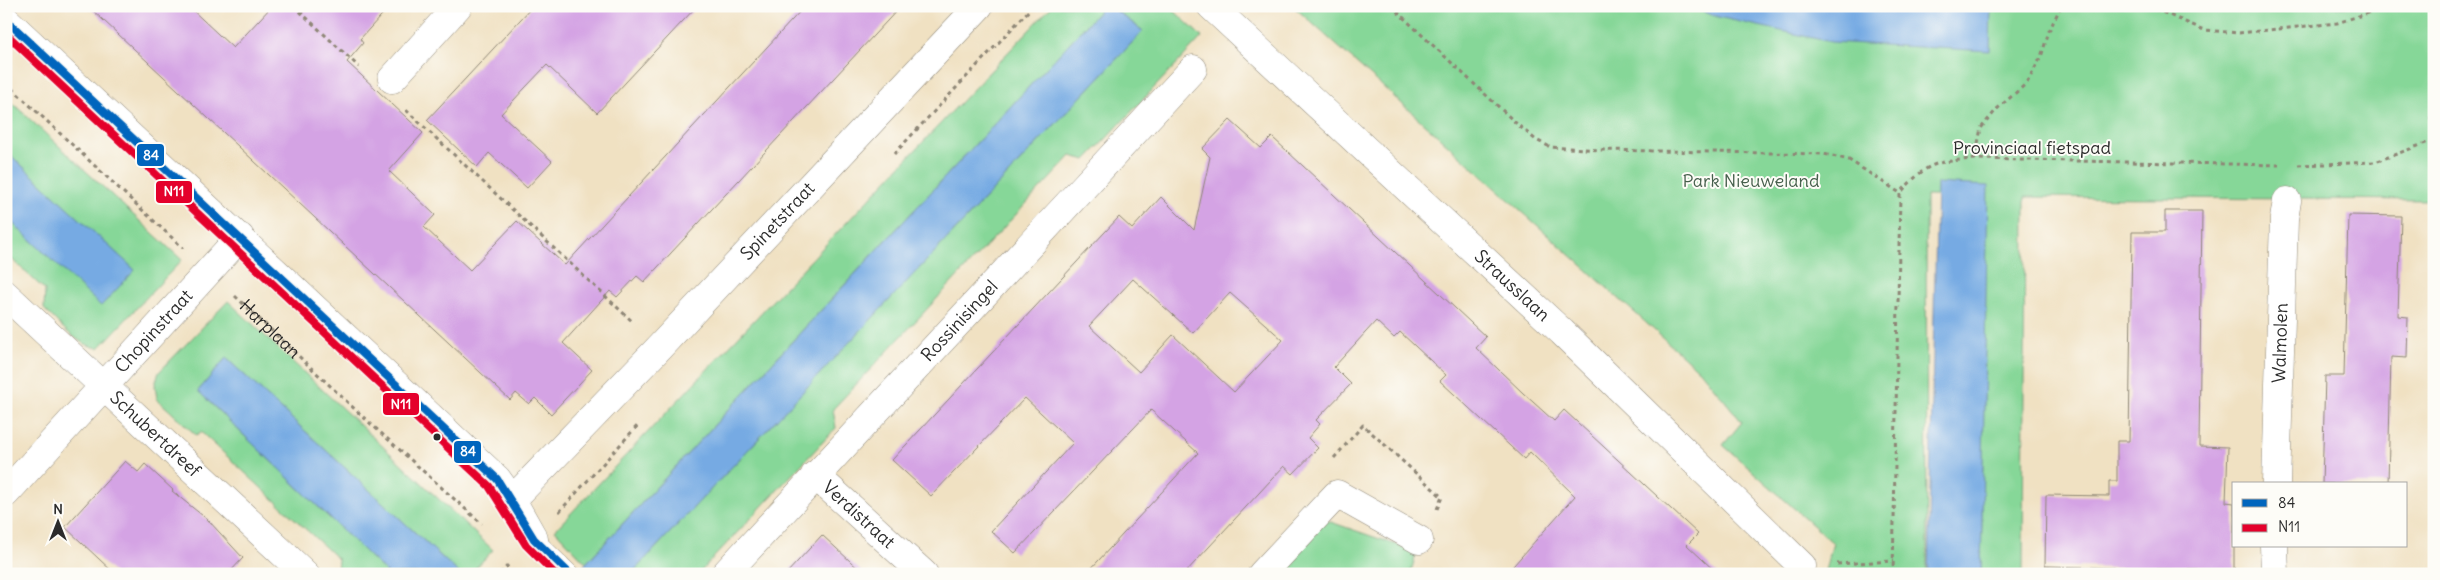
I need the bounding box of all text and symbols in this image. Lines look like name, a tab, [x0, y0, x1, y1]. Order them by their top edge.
street label: Provinciaal fietspad	[1953, 136, 2112, 159]
line badge: 84	[136, 143, 165, 167]
text: 84	[143, 146, 159, 164]
park label: Park Nieuweland	[1682, 169, 1820, 192]
street label: Spinetstraat	[735, 177, 819, 265]
line badge: N11	[155, 180, 193, 204]
text: N11	[164, 182, 184, 200]
street label: Strausslaan	[1470, 245, 1555, 326]
street label: Rossinisingel	[916, 275, 1003, 366]
street label: Chopinstraat	[109, 284, 197, 378]
street label: Harplaan	[235, 294, 306, 363]
street label: Walmolen	[2267, 303, 2292, 383]
street label: Schubertdreef	[105, 386, 206, 482]
line badge: N11	[382, 392, 420, 416]
text: N11	[391, 395, 411, 413]
unlabelled marker	[432, 432, 442, 442]
line badge: 84	[453, 440, 482, 464]
text: 84	[460, 442, 476, 460]
street label: Verdistraat	[818, 476, 900, 553]
legend	[2232, 482, 2408, 548]
text: 84	[2278, 493, 2296, 512]
north arrow	[32, 498, 82, 548]
text: N	[53, 500, 63, 518]
text: N11	[2278, 517, 2300, 536]

